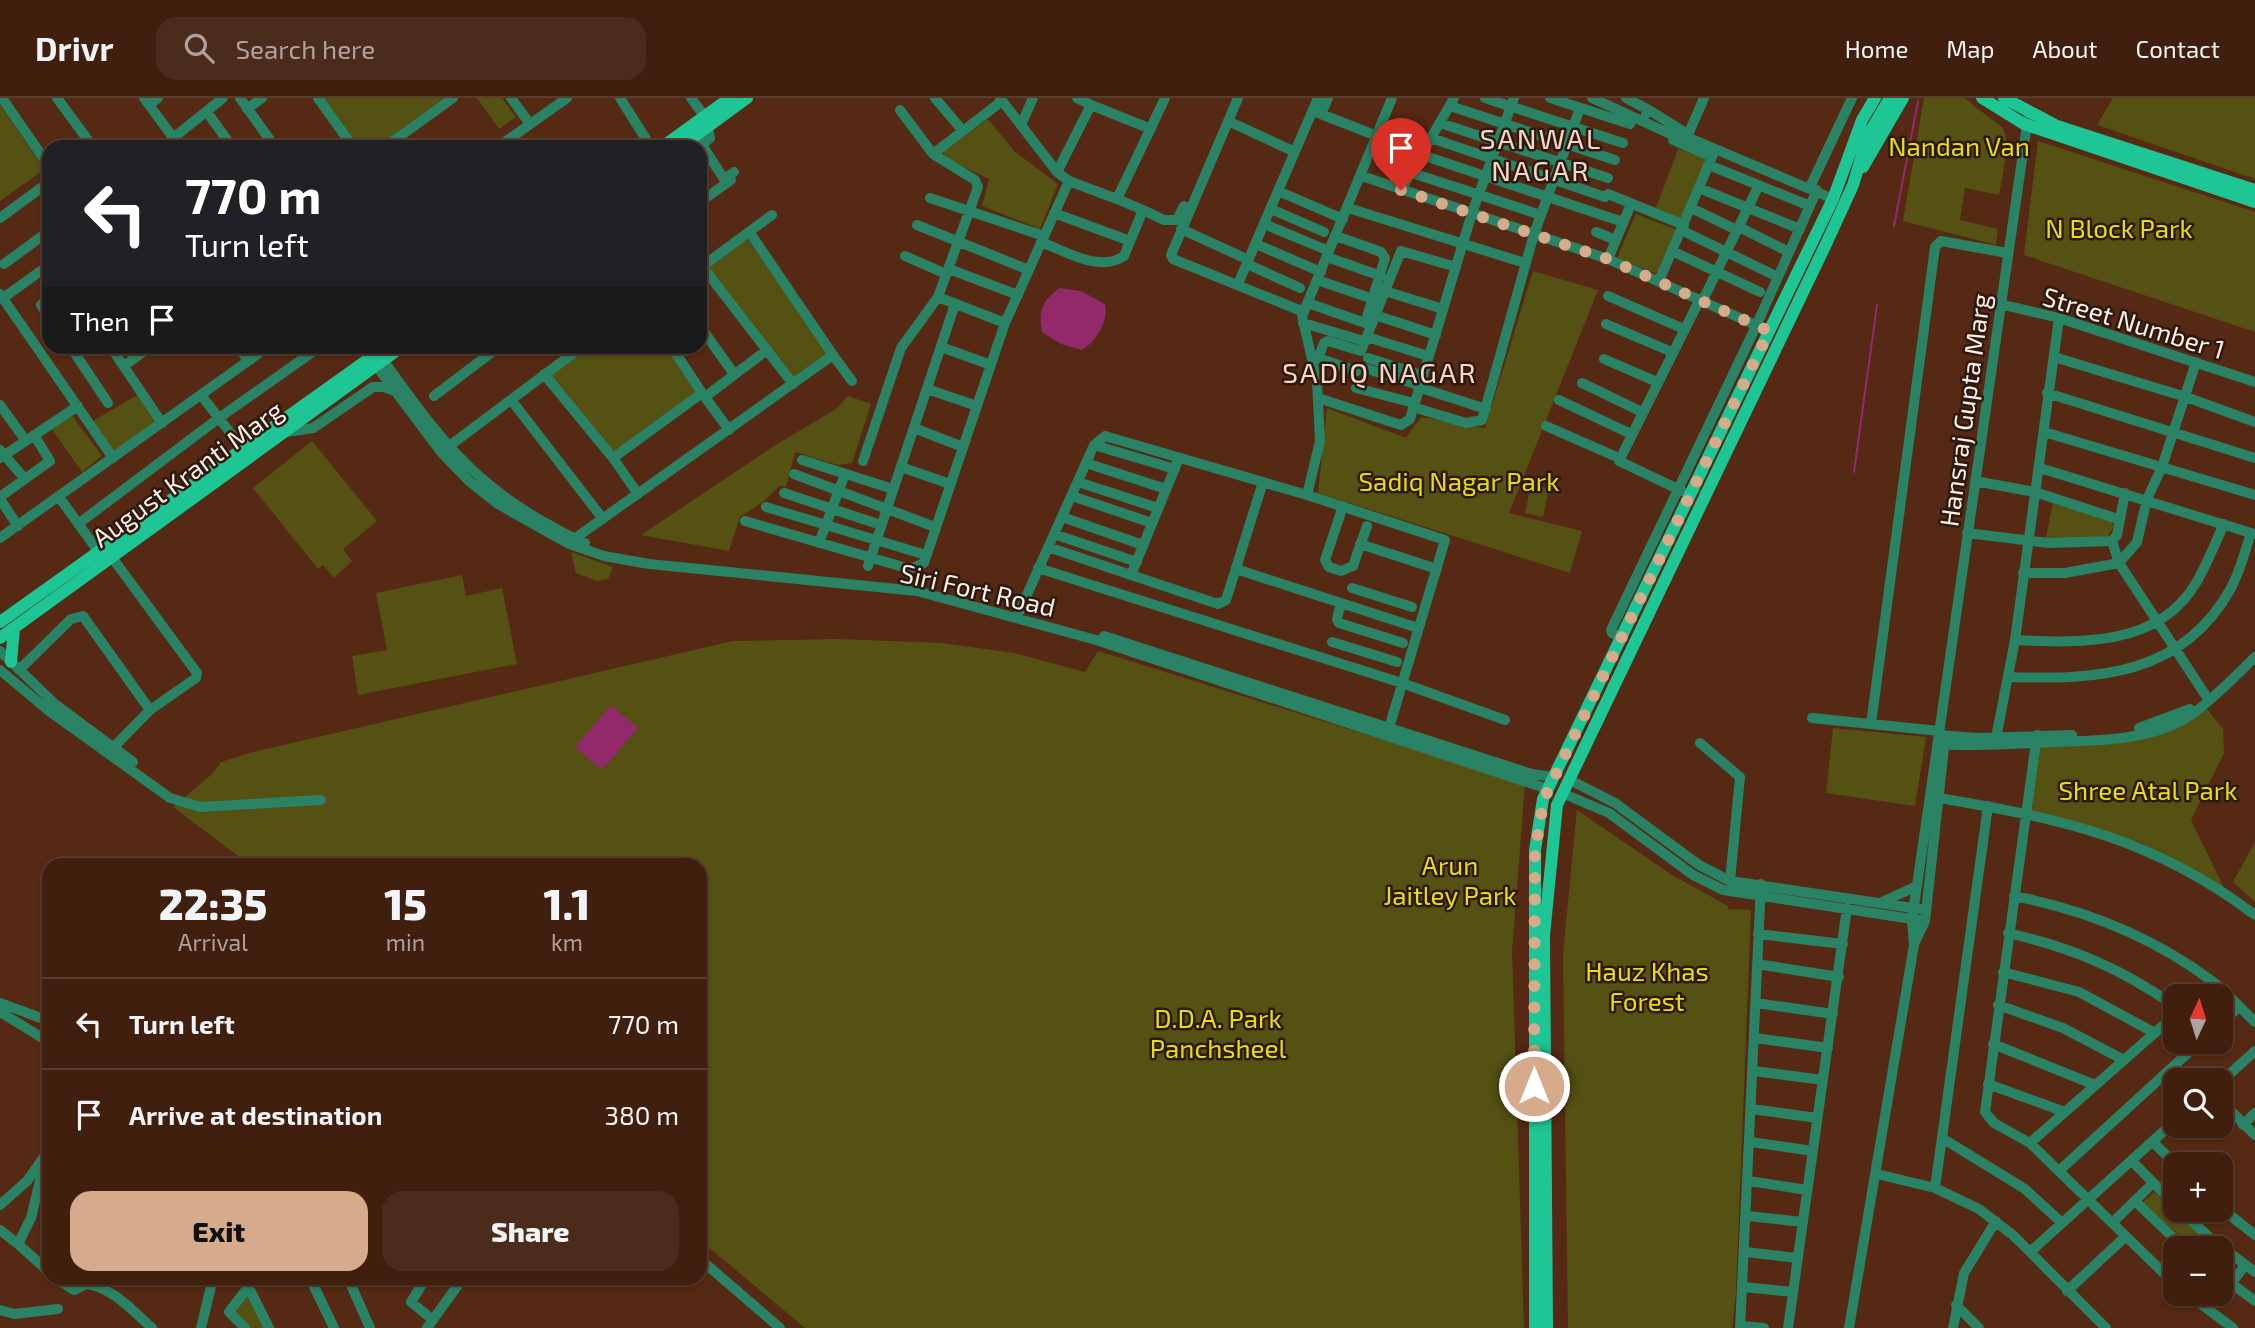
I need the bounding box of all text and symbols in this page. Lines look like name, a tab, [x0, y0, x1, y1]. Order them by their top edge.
search box	[156, 17, 646, 80]
text: Drivr	[35, 28, 114, 68]
icon: search	[180, 29, 218, 67]
text: Search here	[236, 33, 375, 64]
text: Home	[1845, 34, 1908, 63]
text: Map	[1946, 34, 1994, 63]
text: About	[2032, 34, 2098, 63]
text: Contact	[2136, 34, 2220, 63]
pin	[1371, 118, 1431, 190]
district label: SANWAL NAGAR	[1480, 121, 1602, 187]
icon: arrive	[1382, 129, 1420, 167]
park label: Nandan Van	[1888, 130, 2030, 161]
text: 770 m	[185, 165, 321, 224]
icon: left	[70, 168, 161, 259]
park label: N Block Park	[2045, 212, 2193, 243]
text: Turn left	[185, 225, 309, 263]
street label: Street Number 1	[2039, 280, 2229, 364]
street label: Hansraj Gupta Marg	[1932, 291, 1996, 529]
icon: arrive	[143, 301, 181, 339]
text: Then	[70, 305, 129, 336]
district label: SADIQ NAGAR	[1282, 355, 1478, 389]
street label: August Kranti Marg	[85, 393, 289, 553]
park label: Sadiq Nagar Park	[1359, 465, 1559, 496]
street label: Siri Fort Road	[897, 556, 1059, 622]
park label: Shree Atal Park	[2059, 774, 2237, 805]
park label: Arun Jaitley Park	[1383, 849, 1517, 910]
text: 22:35	[159, 878, 267, 928]
text: 15	[384, 878, 427, 928]
text: 1.1	[544, 878, 590, 928]
text: Arrival	[178, 928, 248, 956]
text: min	[386, 928, 425, 956]
text: km	[551, 928, 583, 956]
park label: Hauz Khas Forest	[1585, 955, 1709, 1016]
north arrow	[2163, 984, 2233, 1054]
map controls	[2163, 984, 2233, 1306]
park label: D.D.A. Park Panchsheel	[1150, 1002, 1286, 1063]
icon: left	[70, 1005, 108, 1043]
text: Turn left	[129, 1008, 235, 1039]
text: 770 m	[608, 1008, 679, 1039]
position arrow	[1497, 1049, 1571, 1123]
button: search	[2163, 1068, 2233, 1138]
icon: arrive	[70, 1096, 108, 1134]
text: Arrive at destination	[129, 1099, 382, 1130]
text: 380 m	[605, 1099, 679, 1130]
button: +	[2163, 1152, 2233, 1222]
button: Exit	[70, 1191, 368, 1271]
button: Share	[382, 1191, 679, 1271]
button: −	[2163, 1236, 2233, 1306]

